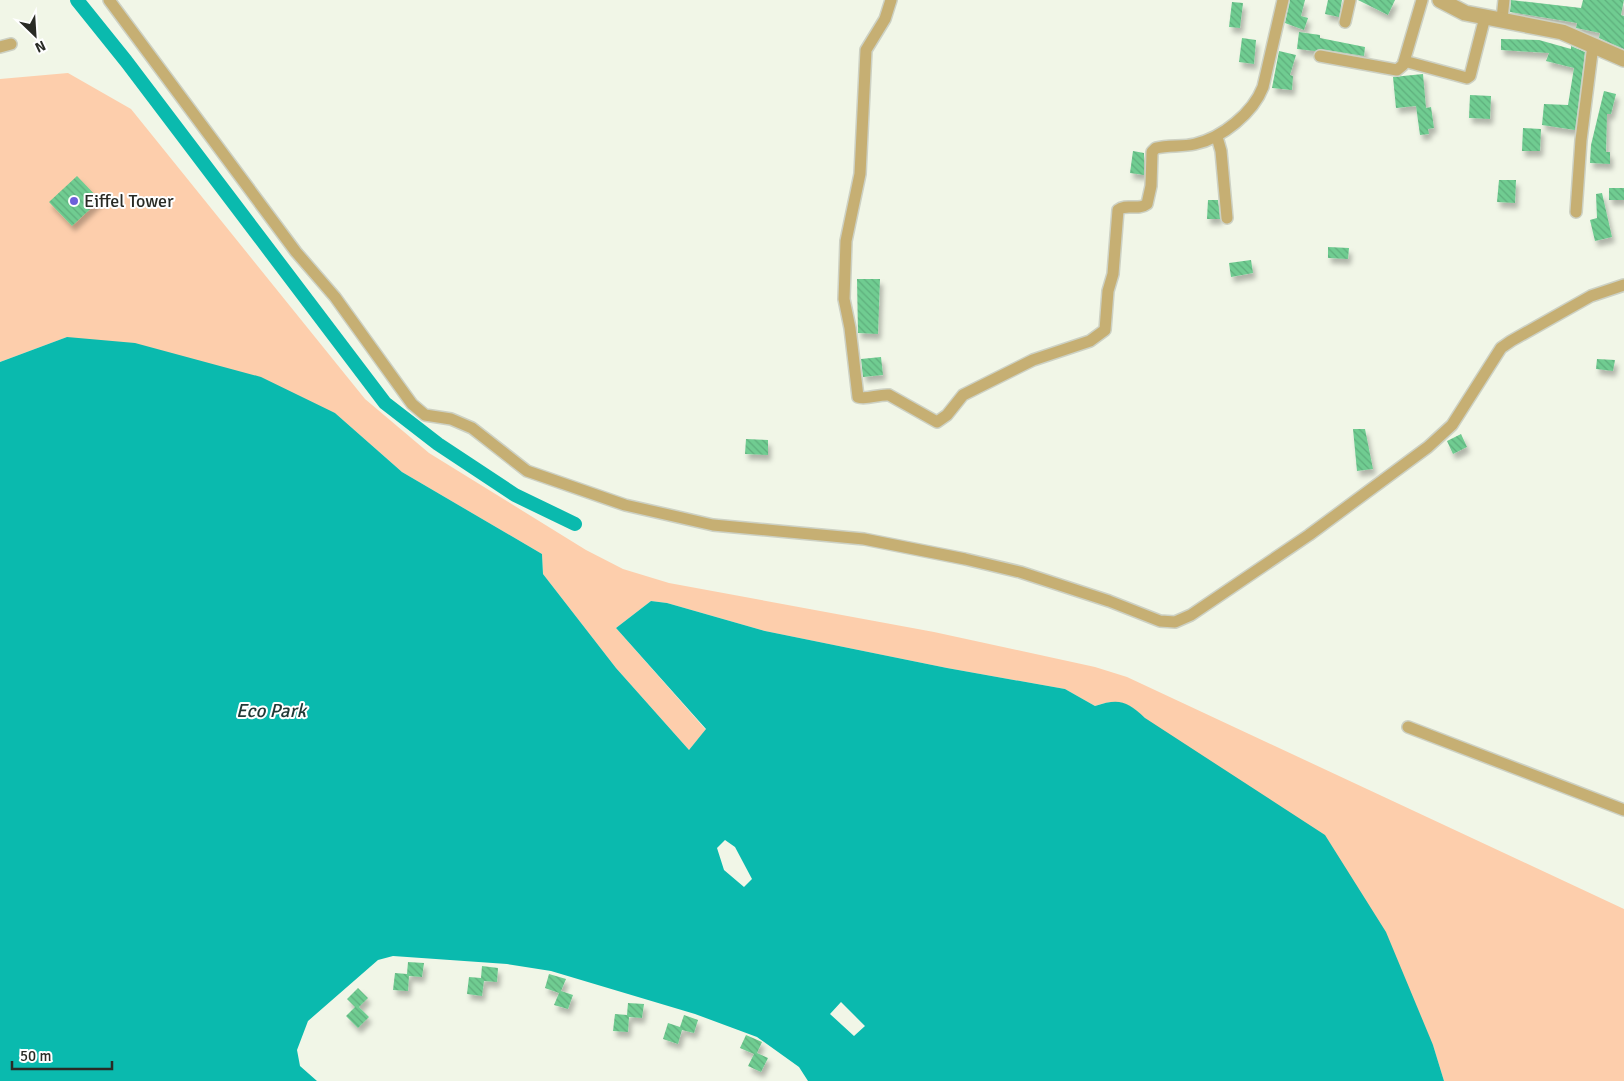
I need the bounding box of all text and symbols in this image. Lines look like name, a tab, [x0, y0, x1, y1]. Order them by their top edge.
north arrow	[10, 10, 60, 60]
text: N	[32, 37, 48, 56]
place label: Eiffel Tower	[84, 190, 174, 212]
marker: Eiffel Tower	[68, 195, 80, 207]
water label: Eco Park	[236, 699, 307, 723]
scale bar	[12, 1038, 112, 1070]
text: 50 m	[20, 1047, 51, 1065]

